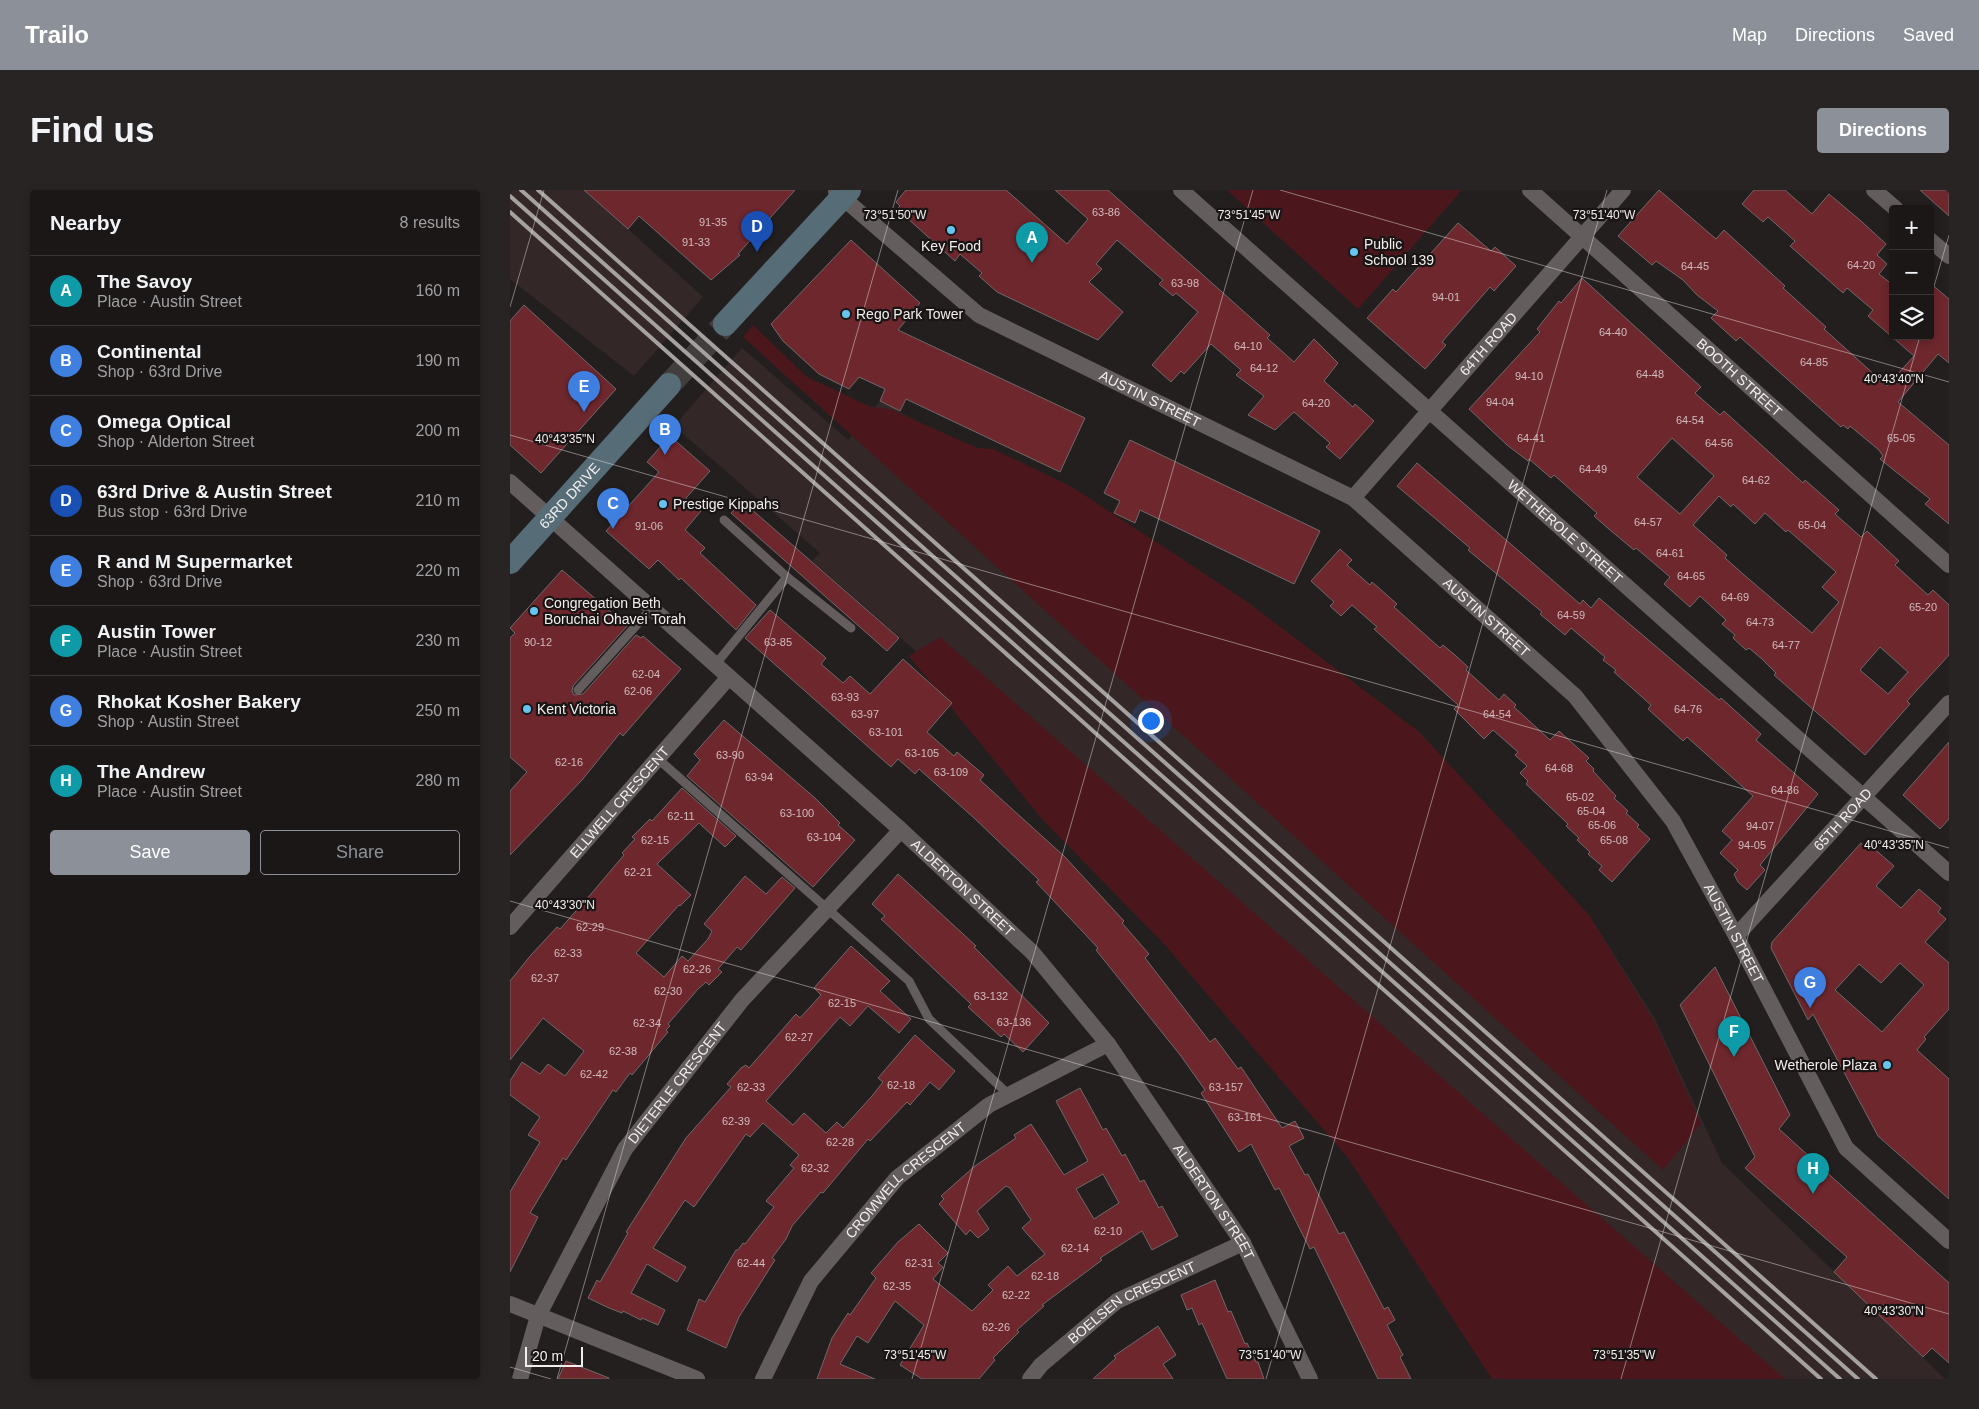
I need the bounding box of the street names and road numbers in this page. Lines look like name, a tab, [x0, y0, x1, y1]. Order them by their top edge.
street label: 64TH ROAD	[1456, 309, 1520, 379]
street label: BOOTH STREET	[1693, 335, 1786, 420]
street label: AUSTIN STREET	[1097, 367, 1204, 430]
street label: 63RD DRIVE	[536, 460, 603, 532]
street label: WETHEROLE STREET	[1505, 476, 1626, 587]
street label: AUSTIN STREET	[1440, 574, 1534, 660]
street label: ELLWELL CRESCENT	[566, 743, 673, 861]
street label: 65TH ROAD	[1810, 785, 1875, 854]
street label: ALDERTON STREET	[908, 836, 1018, 940]
street label: AUSTIN STREET	[1701, 881, 1767, 986]
street label: DIETERLE CRESCENT	[625, 1019, 730, 1147]
street label: CROMWELL CRESCENT	[842, 1118, 969, 1241]
street label: ALDERTON STREET	[1170, 1141, 1258, 1262]
street label: BOELSEN CRESCENT	[1065, 1258, 1198, 1347]

